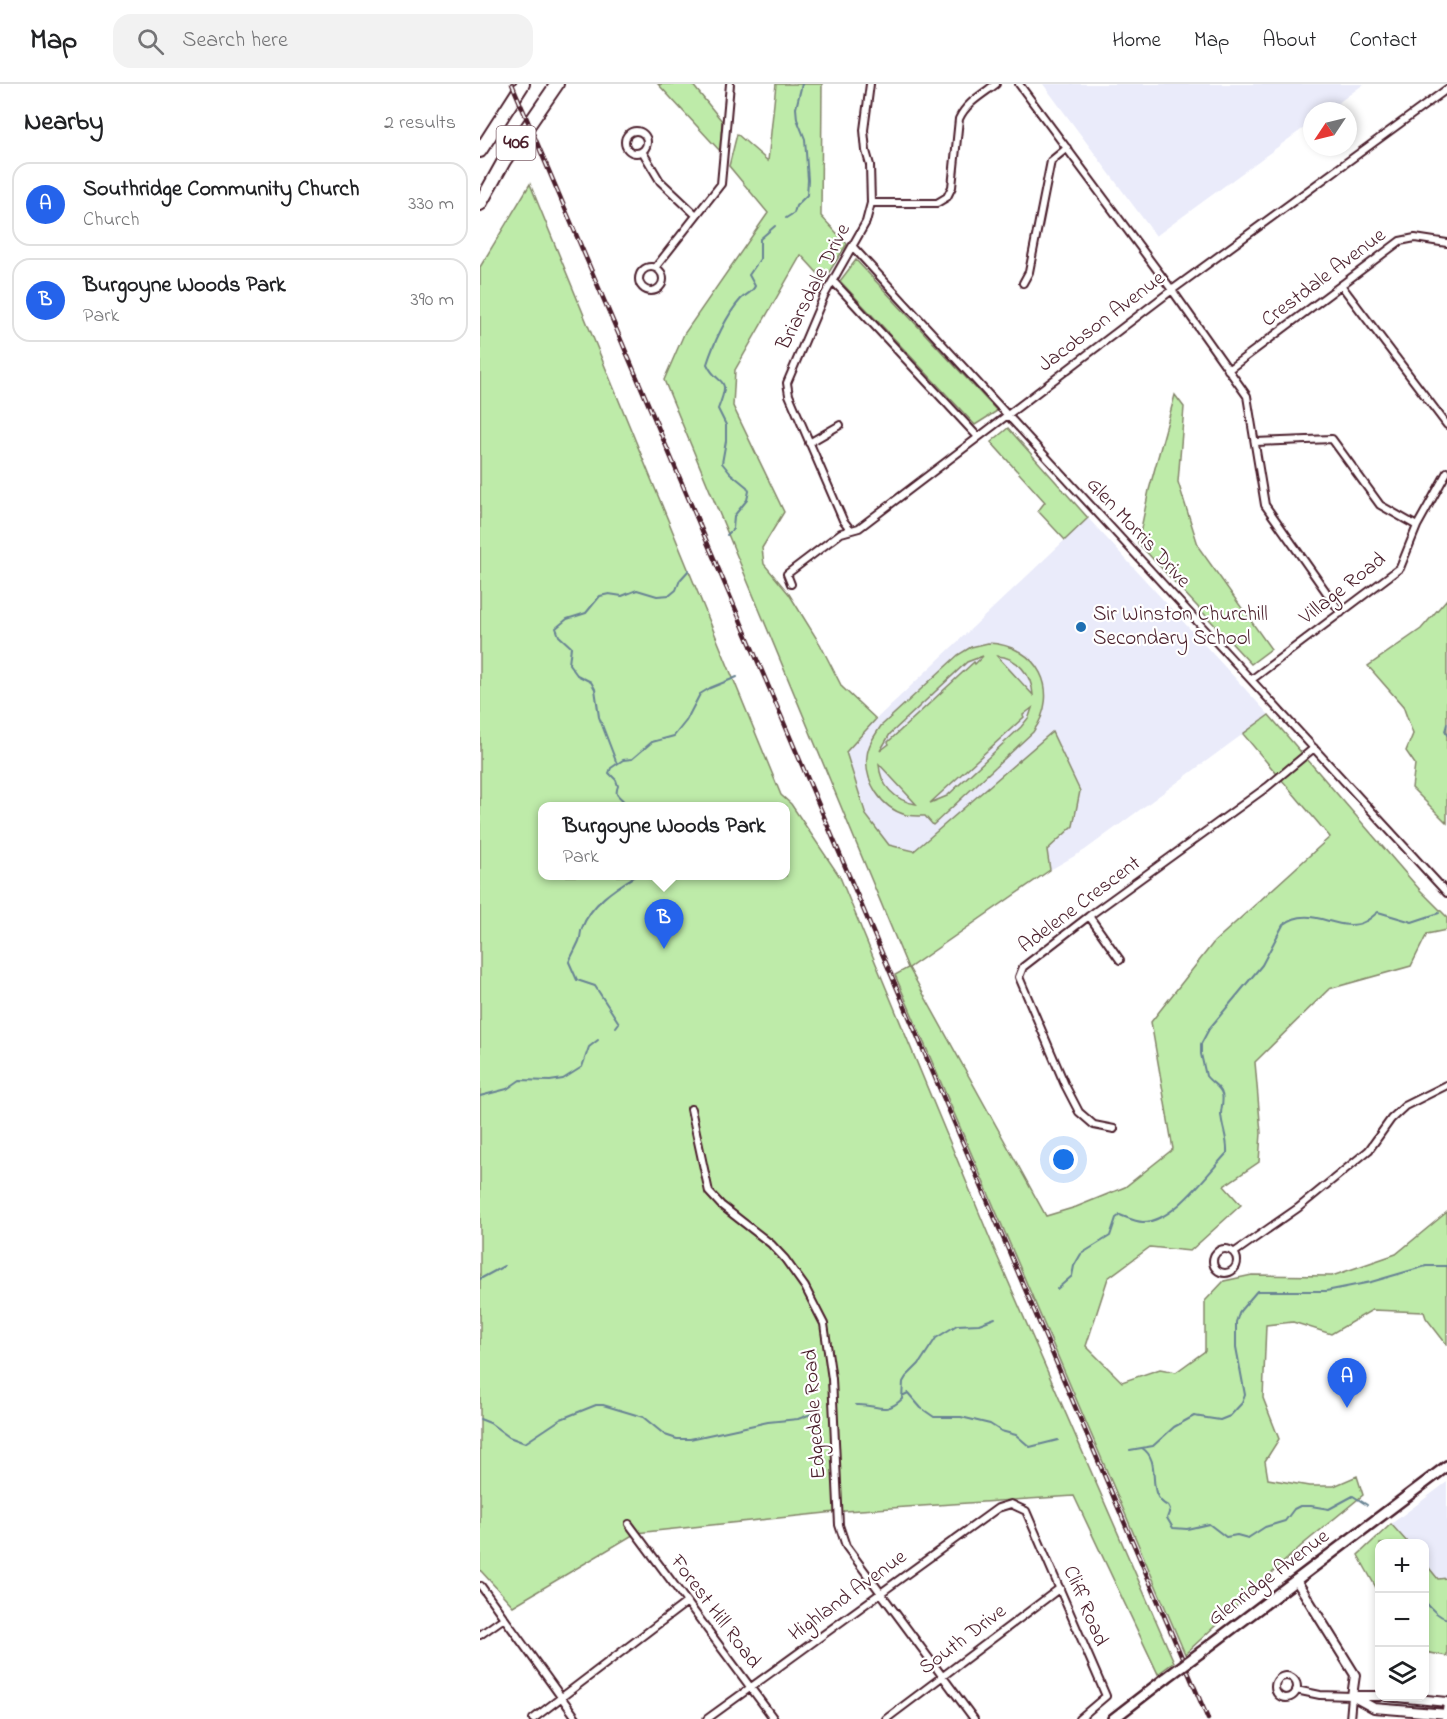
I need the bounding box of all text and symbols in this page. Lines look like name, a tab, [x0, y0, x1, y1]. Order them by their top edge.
search box	[113, 14, 533, 68]
text: Map	[30, 21, 77, 62]
icon: search	[134, 25, 167, 58]
text: Search here	[182, 25, 288, 57]
text: Home	[1112, 26, 1161, 56]
text: Map	[1194, 26, 1229, 56]
text: About	[1262, 26, 1316, 56]
text: Contact	[1349, 26, 1417, 56]
north arrow	[1303, 102, 1357, 156]
text: Nearby	[24, 104, 103, 142]
text: 2 results	[384, 109, 456, 138]
road number: 406	[496, 126, 536, 160]
text: Southridge Community Church	[83, 174, 360, 206]
text: A	[39, 190, 52, 219]
text: 330 m	[408, 190, 454, 219]
text: Church	[83, 206, 139, 235]
street label: Briarsdale Drive	[769, 218, 859, 356]
street label: Crestdale Avenue	[1255, 221, 1393, 335]
street label: Jacobson Avenue	[1032, 264, 1172, 380]
text: Burgoyne Woods Park	[83, 270, 286, 302]
text: B	[39, 286, 52, 315]
text: 390 m	[411, 286, 454, 315]
text: Park	[83, 302, 119, 331]
street label: Glen Morris Drive	[1079, 471, 1198, 596]
street label: Village Road	[1292, 545, 1394, 635]
place label: Sir Winston Churchill Secondary School	[1093, 600, 1268, 656]
marker: Sir Winston Churchill Secondary School	[1074, 620, 1088, 634]
popup	[538, 802, 790, 880]
text: Burgoyne Woods Park	[563, 811, 765, 843]
text: Park	[563, 843, 599, 872]
street label: Adelene Crescent	[1013, 849, 1147, 961]
pin: B	[644, 900, 684, 949]
your location	[1049, 1145, 1078, 1174]
street label: Edgedale Road	[795, 1348, 837, 1480]
pin: A	[1328, 1358, 1366, 1408]
street label: Glenridge Avenue	[1202, 1522, 1338, 1635]
map controls	[1375, 1539, 1429, 1701]
button: +	[1375, 1539, 1429, 1593]
street label: Highland Avenue	[783, 1542, 915, 1651]
street label: Forest Hill Road	[662, 1548, 768, 1675]
street label: Cliff Road	[1055, 1561, 1115, 1651]
button: −	[1375, 1593, 1429, 1647]
street label: South Drive	[913, 1597, 1013, 1683]
button: layers	[1375, 1647, 1429, 1701]

